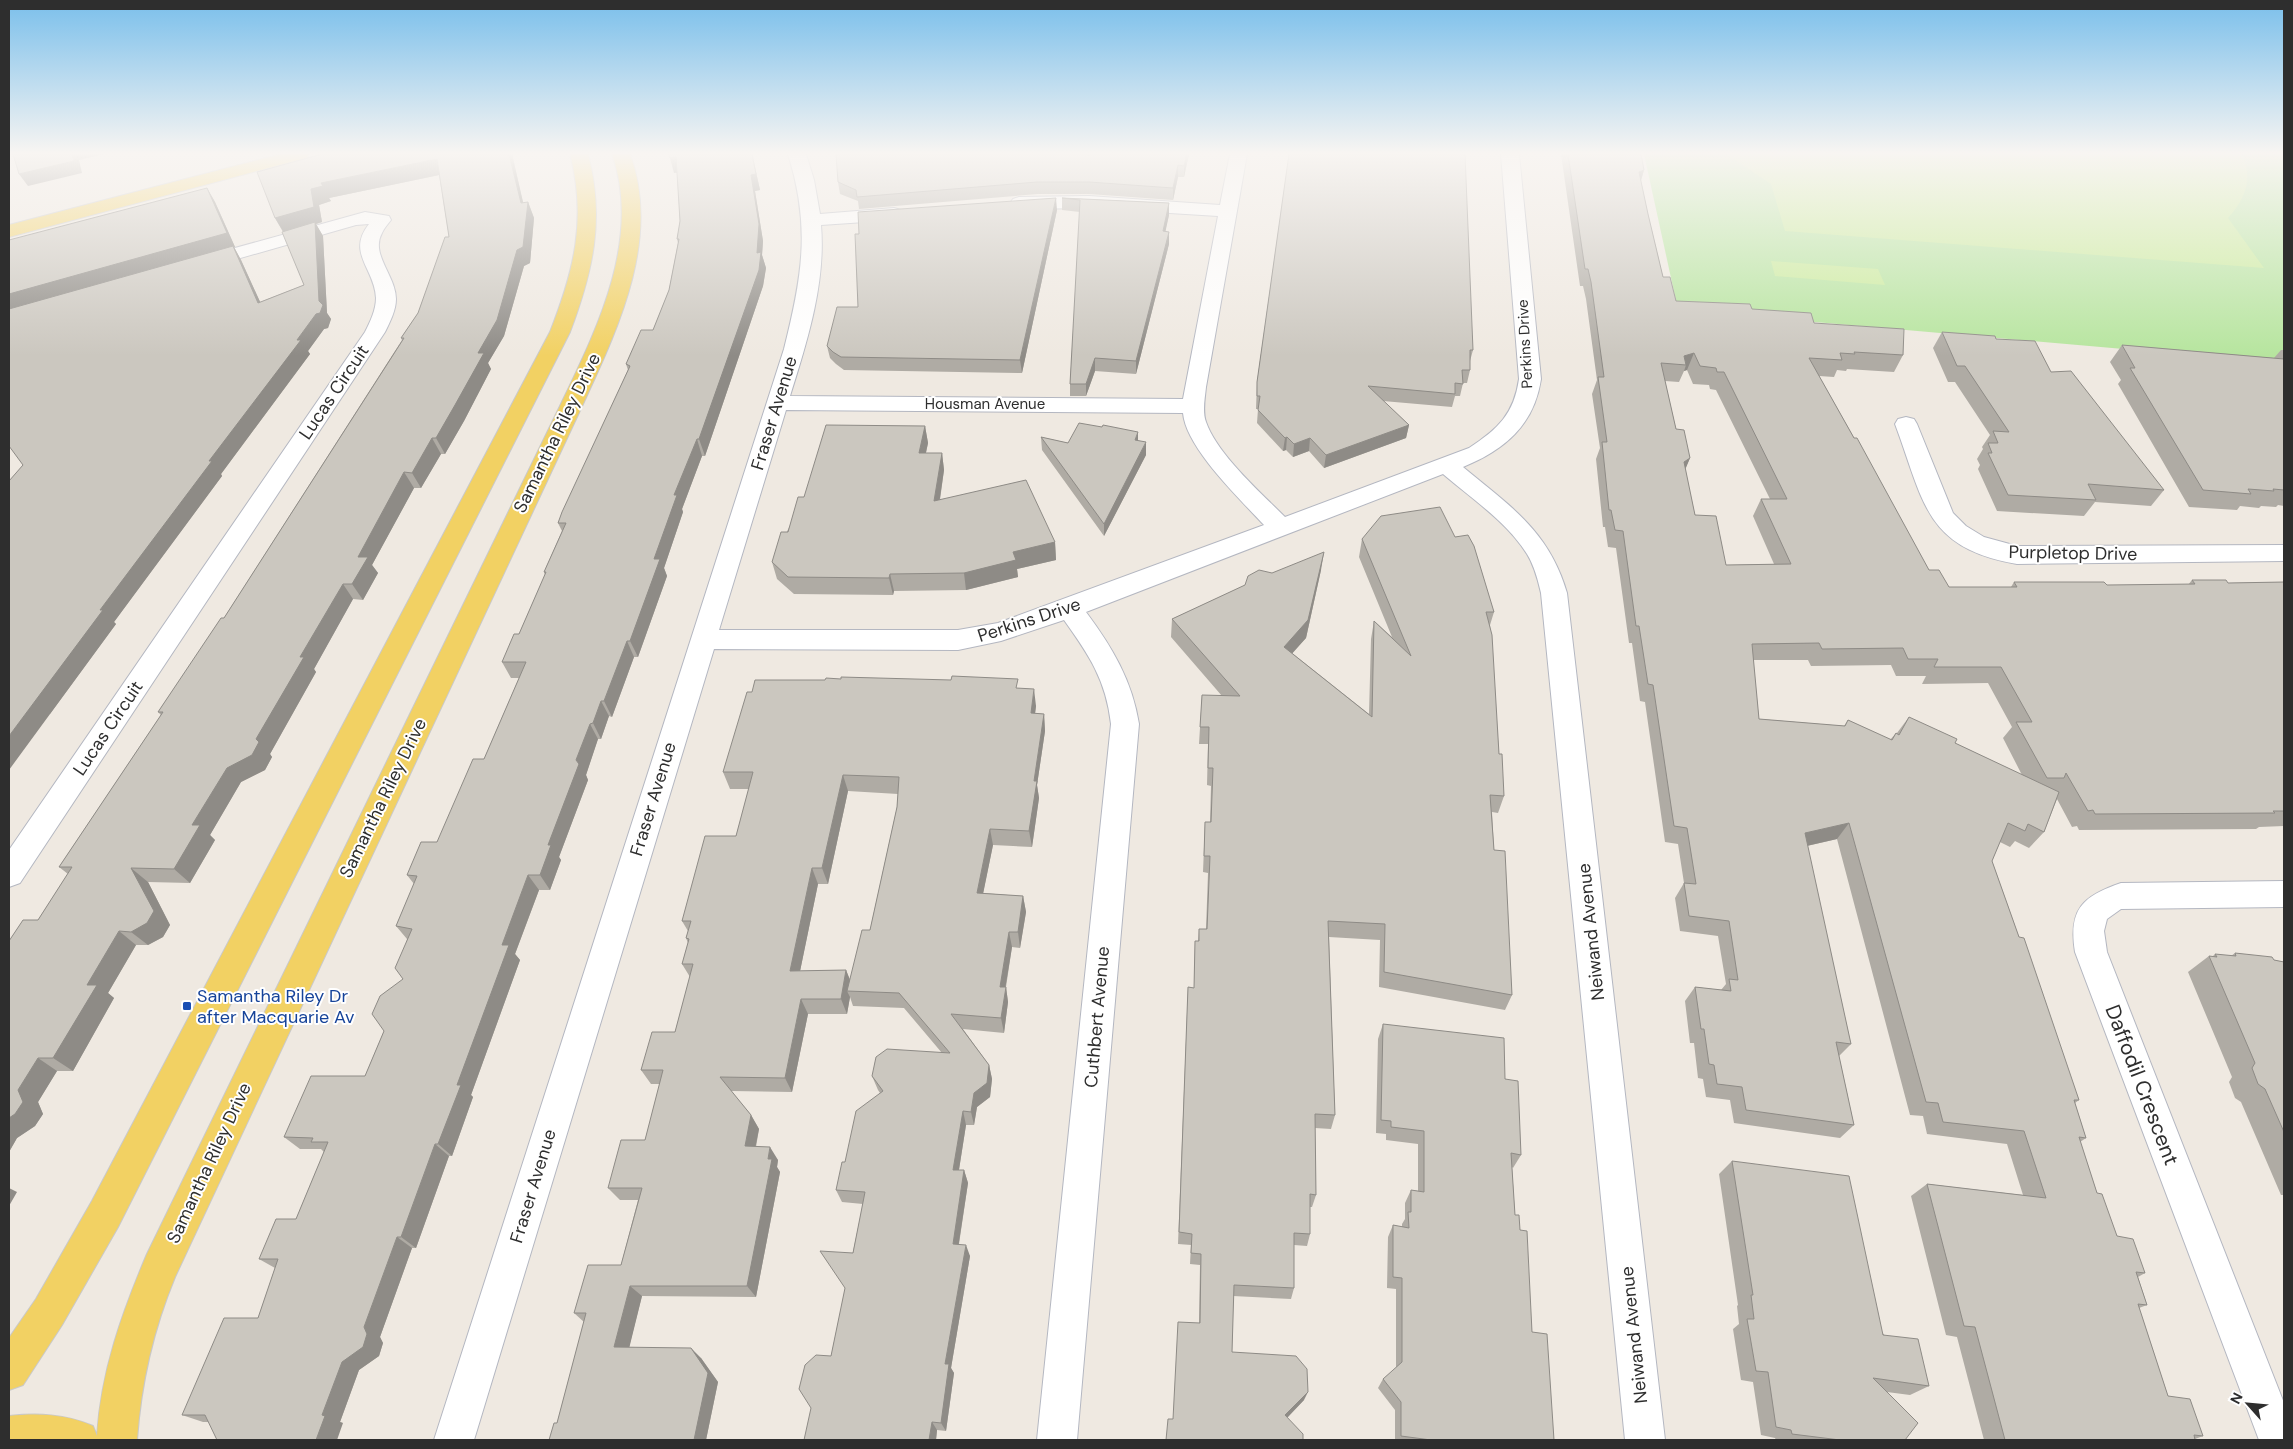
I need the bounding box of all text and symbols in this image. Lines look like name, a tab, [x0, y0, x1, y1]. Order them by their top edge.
street label: Perkins Drive	[1513, 299, 1537, 389]
street label: Lucas Circuit	[294, 340, 374, 444]
street label: Samantha Riley Drive	[508, 349, 606, 517]
street label: Fraser Avenue	[745, 353, 803, 473]
street label: Housman Avenue	[925, 394, 1045, 414]
street label: Purpletop Drive	[2008, 540, 2138, 566]
street label: Perkins Drive	[974, 592, 1084, 648]
street label: Lucas Circuit	[68, 676, 148, 780]
street label: Samantha Riley Drive	[334, 714, 432, 882]
street label: Fraser Avenue	[624, 739, 682, 859]
street label: Neiwand Avenue	[1572, 862, 1610, 1002]
street label: Cuthbert Avenue	[1079, 945, 1115, 1089]
place label: Samantha Riley Dr after Macquarie Av	[197, 984, 355, 1029]
marker: Samantha Riley Dr after Macquarie Av	[181, 1000, 193, 1012]
street label: Daffodil Crescent	[2099, 1001, 2185, 1169]
street label: Samantha Riley Drive	[161, 1079, 257, 1247]
street label: Fraser Avenue	[504, 1126, 562, 1246]
street label: Neiwand Avenue	[1615, 1265, 1653, 1405]
north arrow	[2223, 1379, 2273, 1429]
text: N	[2226, 1389, 2247, 1407]

